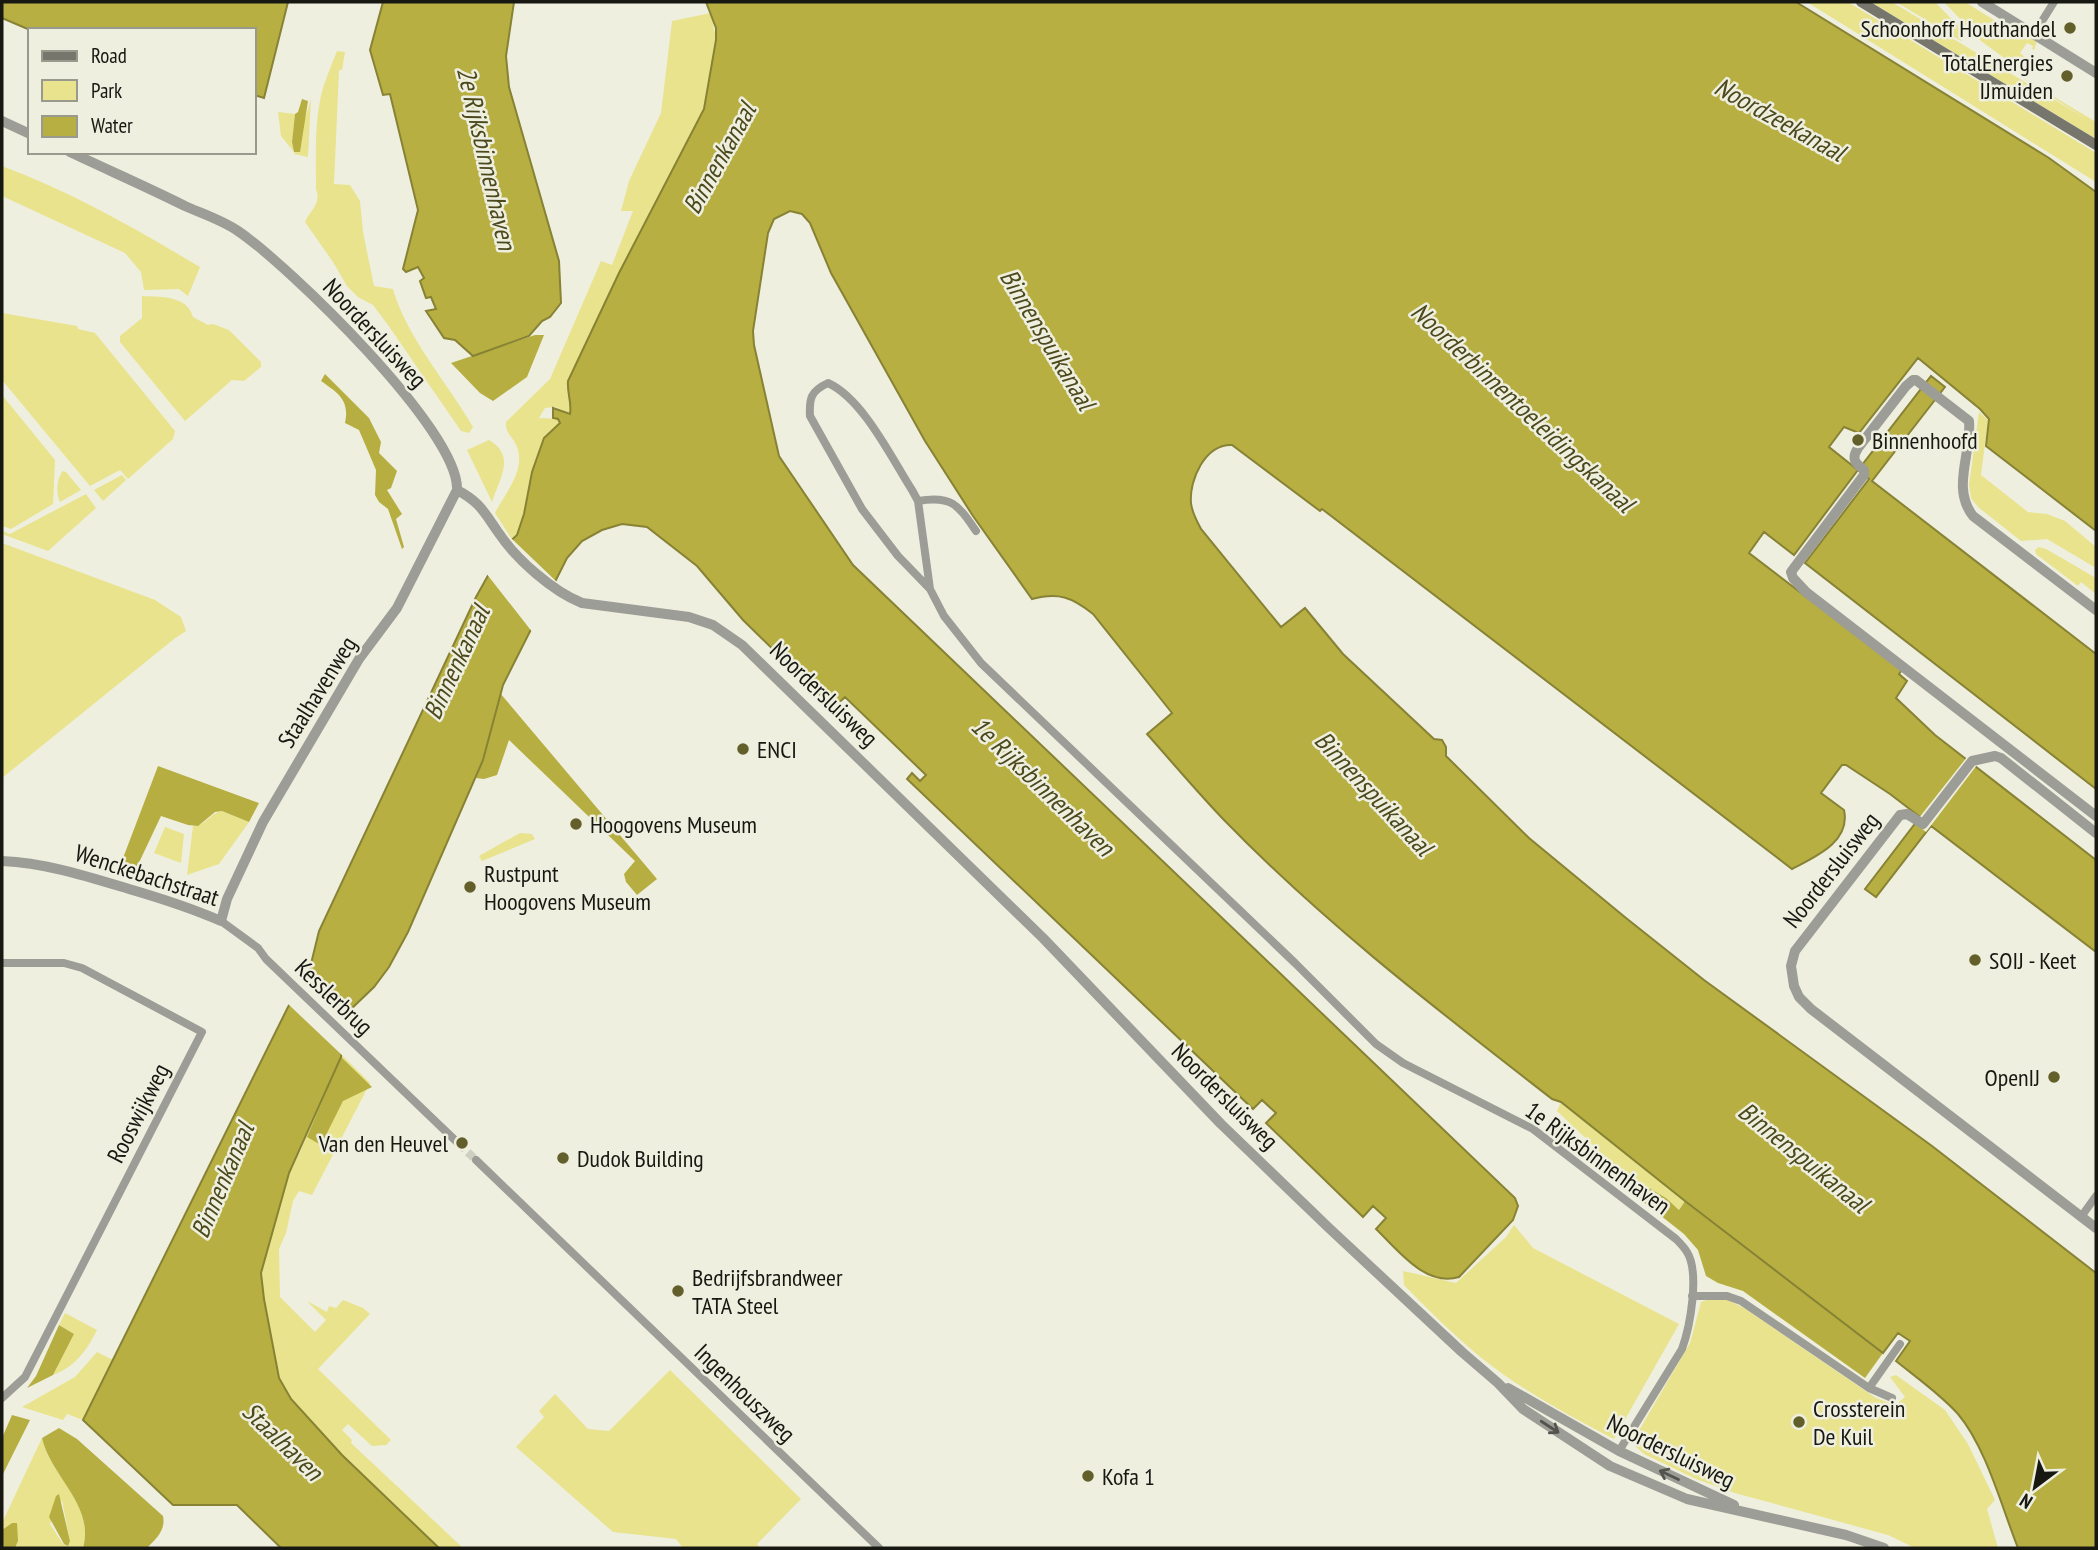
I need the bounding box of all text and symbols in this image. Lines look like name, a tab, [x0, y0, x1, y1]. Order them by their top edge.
place label: Schoonhoff Houthandel	[1860, 13, 2056, 44]
marker: Schoonhoff Houthandel	[2062, 20, 2078, 36]
legend	[28, 28, 256, 154]
text: Road	[91, 42, 127, 69]
place label: TotalEnergies IJmuiden	[1942, 47, 2053, 106]
water label: 2e Rijksbinnenhaven	[450, 63, 524, 254]
marker: TotalEnergies IJmuiden	[2059, 68, 2075, 84]
water label: Noordzeekanaal	[1709, 70, 1854, 170]
text: Park	[91, 77, 122, 104]
water label: Binnenkanaal	[675, 94, 764, 219]
text: Water	[91, 112, 133, 139]
water label: Binnenspuikanaal	[993, 263, 1105, 418]
street label: Noordersluisweg	[316, 272, 434, 394]
water label: Noorderbinnentoeleidingskanaal	[1405, 295, 1644, 521]
place label: Binnenhoofd	[1872, 425, 1978, 456]
marker: Binnenhoofd	[1850, 432, 1866, 448]
water label: Binnenkanaal	[415, 597, 498, 724]
street label: Staalhavenweg	[271, 631, 363, 753]
street label: Noordersluisweg	[763, 635, 885, 753]
water label: 1e Rijksbinnenhaven	[964, 709, 1123, 864]
water label: Binnenspuikanaal	[1308, 724, 1442, 864]
place label: ENCI	[757, 734, 797, 765]
marker: ENCI	[735, 741, 751, 757]
street label: Noordersluisweg	[1776, 806, 1886, 934]
place label: Hoogovens Museum	[590, 809, 757, 840]
marker: Hoogovens Museum	[568, 816, 584, 832]
street label: Wenckebachstraat	[71, 837, 223, 913]
place label: Rustpunt Hoogovens Museum	[484, 858, 651, 917]
marker: Rustpunt Hoogovens Museum	[462, 879, 478, 895]
place label: SOIJ - Keet	[1989, 945, 2077, 976]
street label: Kesslerbrug	[288, 952, 380, 1042]
marker: SOIJ - Keet	[1967, 952, 1983, 968]
street label: Noordersluisweg	[1165, 1036, 1285, 1156]
street label: Rooswijkweg	[100, 1058, 176, 1168]
place label: OpenIJ	[1985, 1062, 2040, 1093]
marker: OpenIJ	[2046, 1069, 2062, 1085]
water label: Binnenspuikanaal	[1732, 1094, 1878, 1222]
street label: 1e Rijksbinnenhaven	[1519, 1095, 1677, 1221]
water label: Binnenkanaal	[183, 1115, 262, 1242]
place label: Van den Heuvel	[318, 1128, 448, 1159]
marker: Van den Heuvel	[454, 1135, 470, 1151]
place label: Dudok Building	[577, 1143, 704, 1174]
marker: Dudok Building	[555, 1150, 571, 1166]
place label: Bedrijfsbrandweer TATA Steel	[692, 1262, 843, 1321]
marker: Bedrijfsbrandweer TATA Steel	[670, 1283, 686, 1299]
street label: Ingenhouszweg	[688, 1337, 802, 1449]
place label: Crossterein De Kuil	[1813, 1393, 1905, 1452]
water label: Staalhaven	[236, 1395, 331, 1488]
street label: Noordersluisweg	[1602, 1407, 1740, 1495]
marker: Crossterein De Kuil	[1791, 1414, 1807, 1430]
one-way arrow	[1539, 1420, 1559, 1434]
north arrow	[2000, 1452, 2070, 1522]
place label: Kofa 1	[1102, 1461, 1155, 1492]
marker: Kofa 1	[1080, 1468, 1096, 1484]
one-way arrow	[1659, 1468, 1681, 1481]
text: N	[2015, 1489, 2037, 1514]

